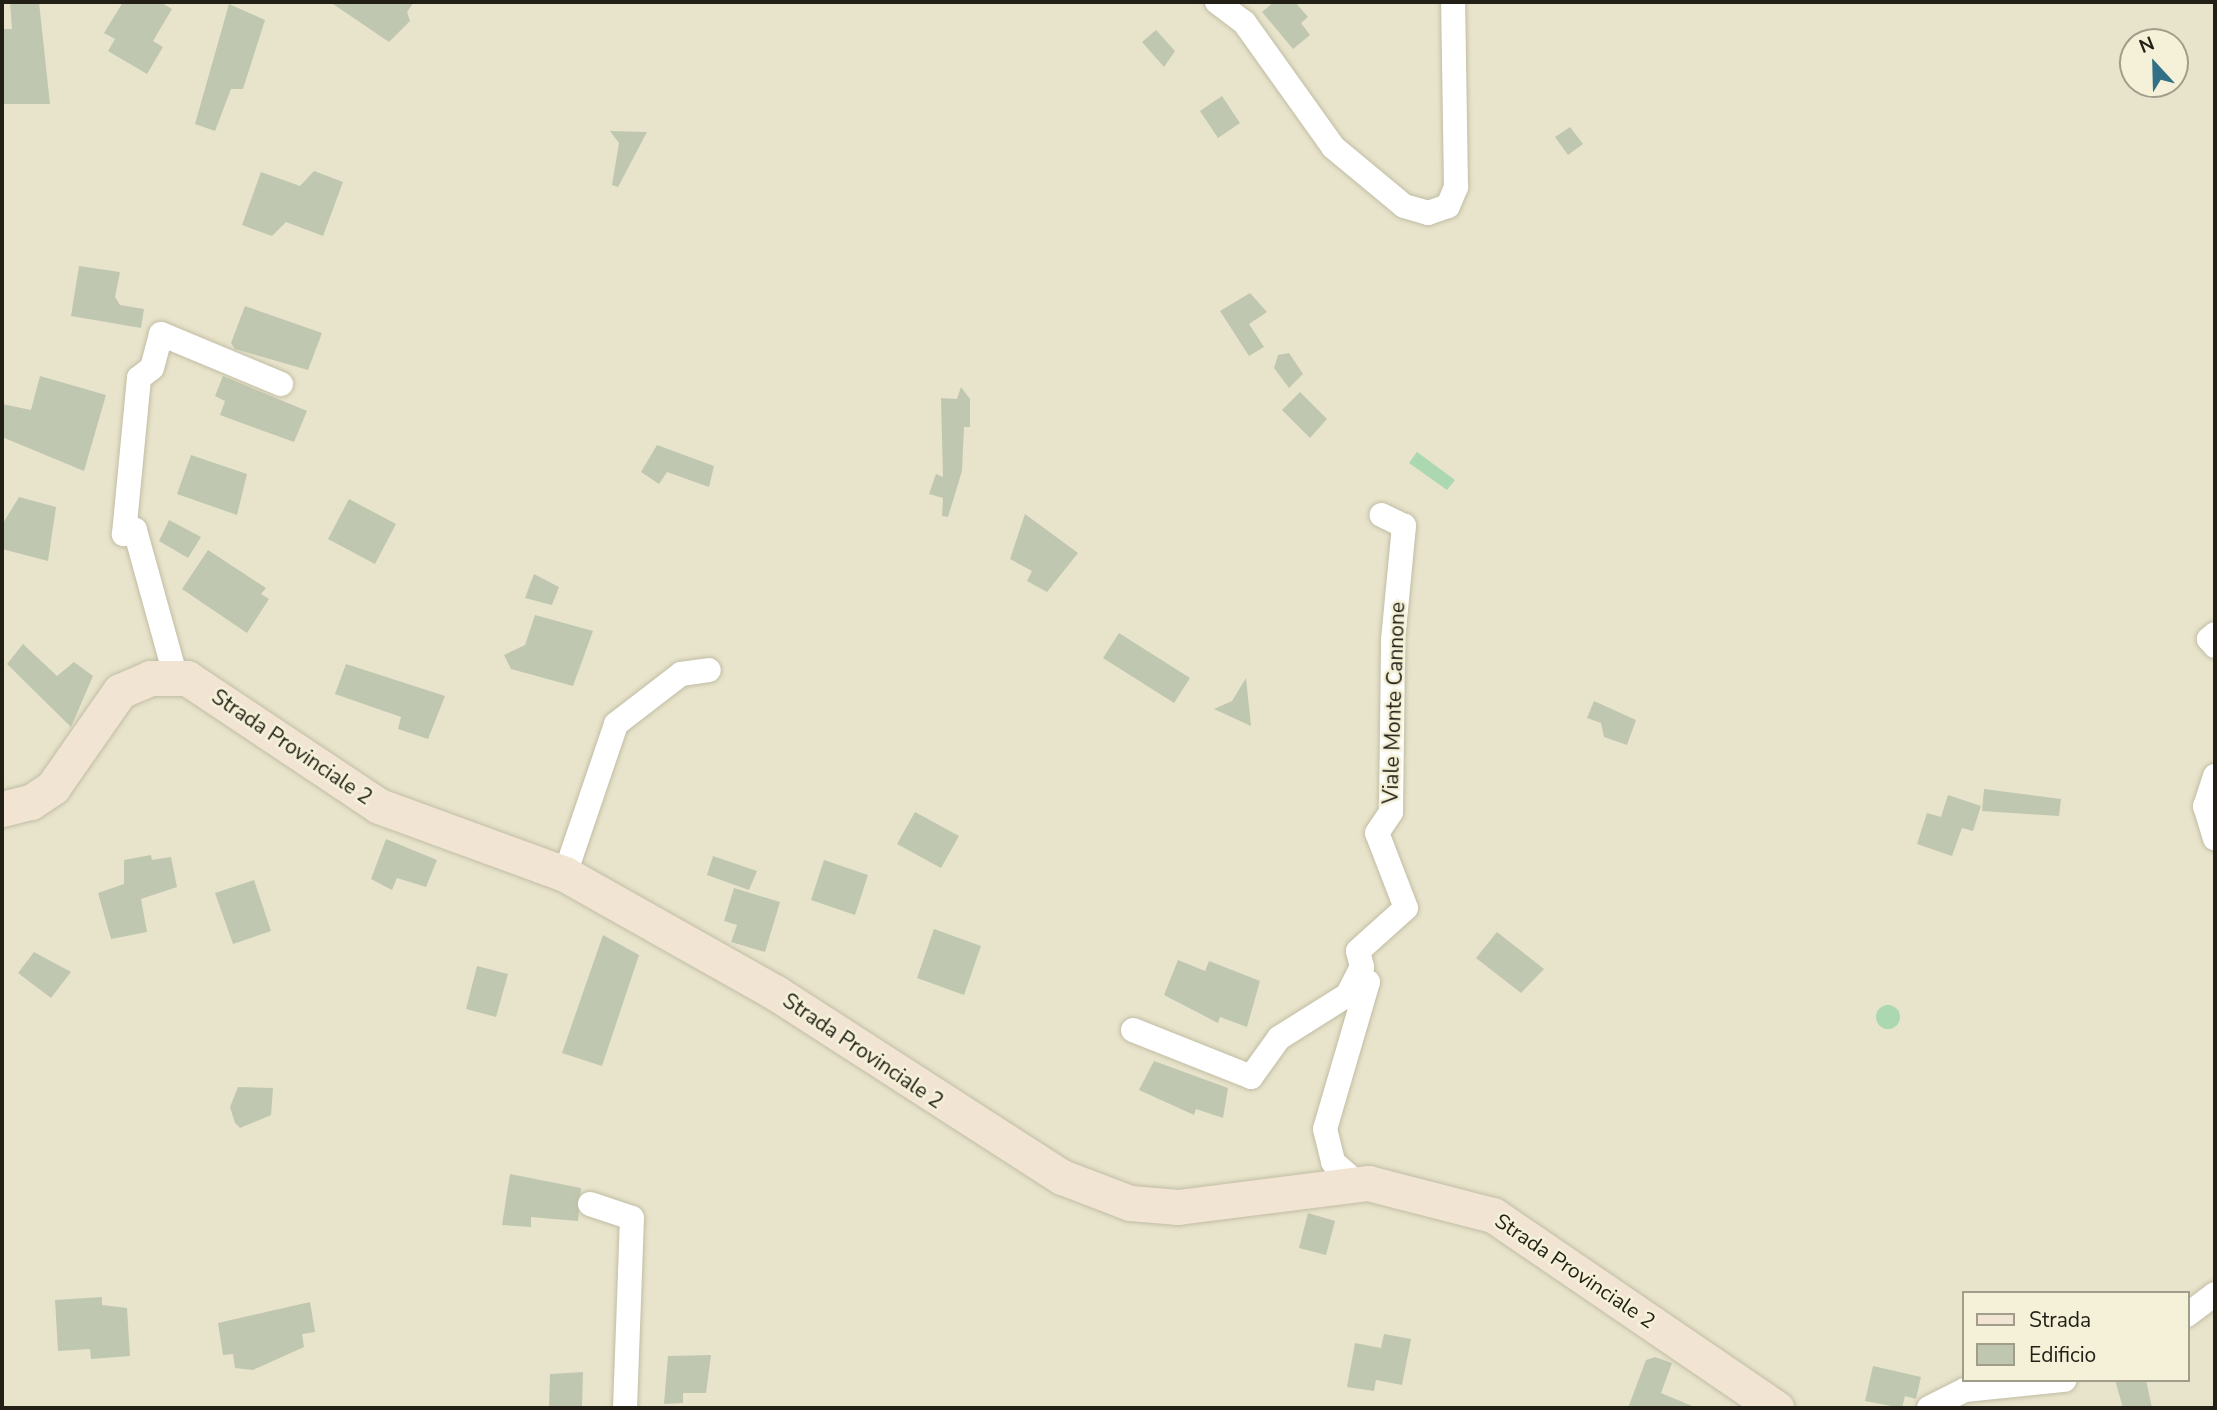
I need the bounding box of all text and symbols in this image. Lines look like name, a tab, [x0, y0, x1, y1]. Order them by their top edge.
north arrow	[2119, 28, 2189, 98]
text: N	[2135, 31, 2158, 60]
street label: Viale Monte Cannone	[1378, 602, 1410, 804]
street label: Strada Provinciale 2	[207, 684, 377, 810]
street label: Strada Provinciale 2	[778, 988, 948, 1114]
street label: Strada Provinciale 2	[1490, 1208, 1660, 1334]
legend	[1962, 1291, 2189, 1382]
text: Strada	[2029, 1306, 2091, 1334]
text: Edificio	[2029, 1341, 2096, 1369]

